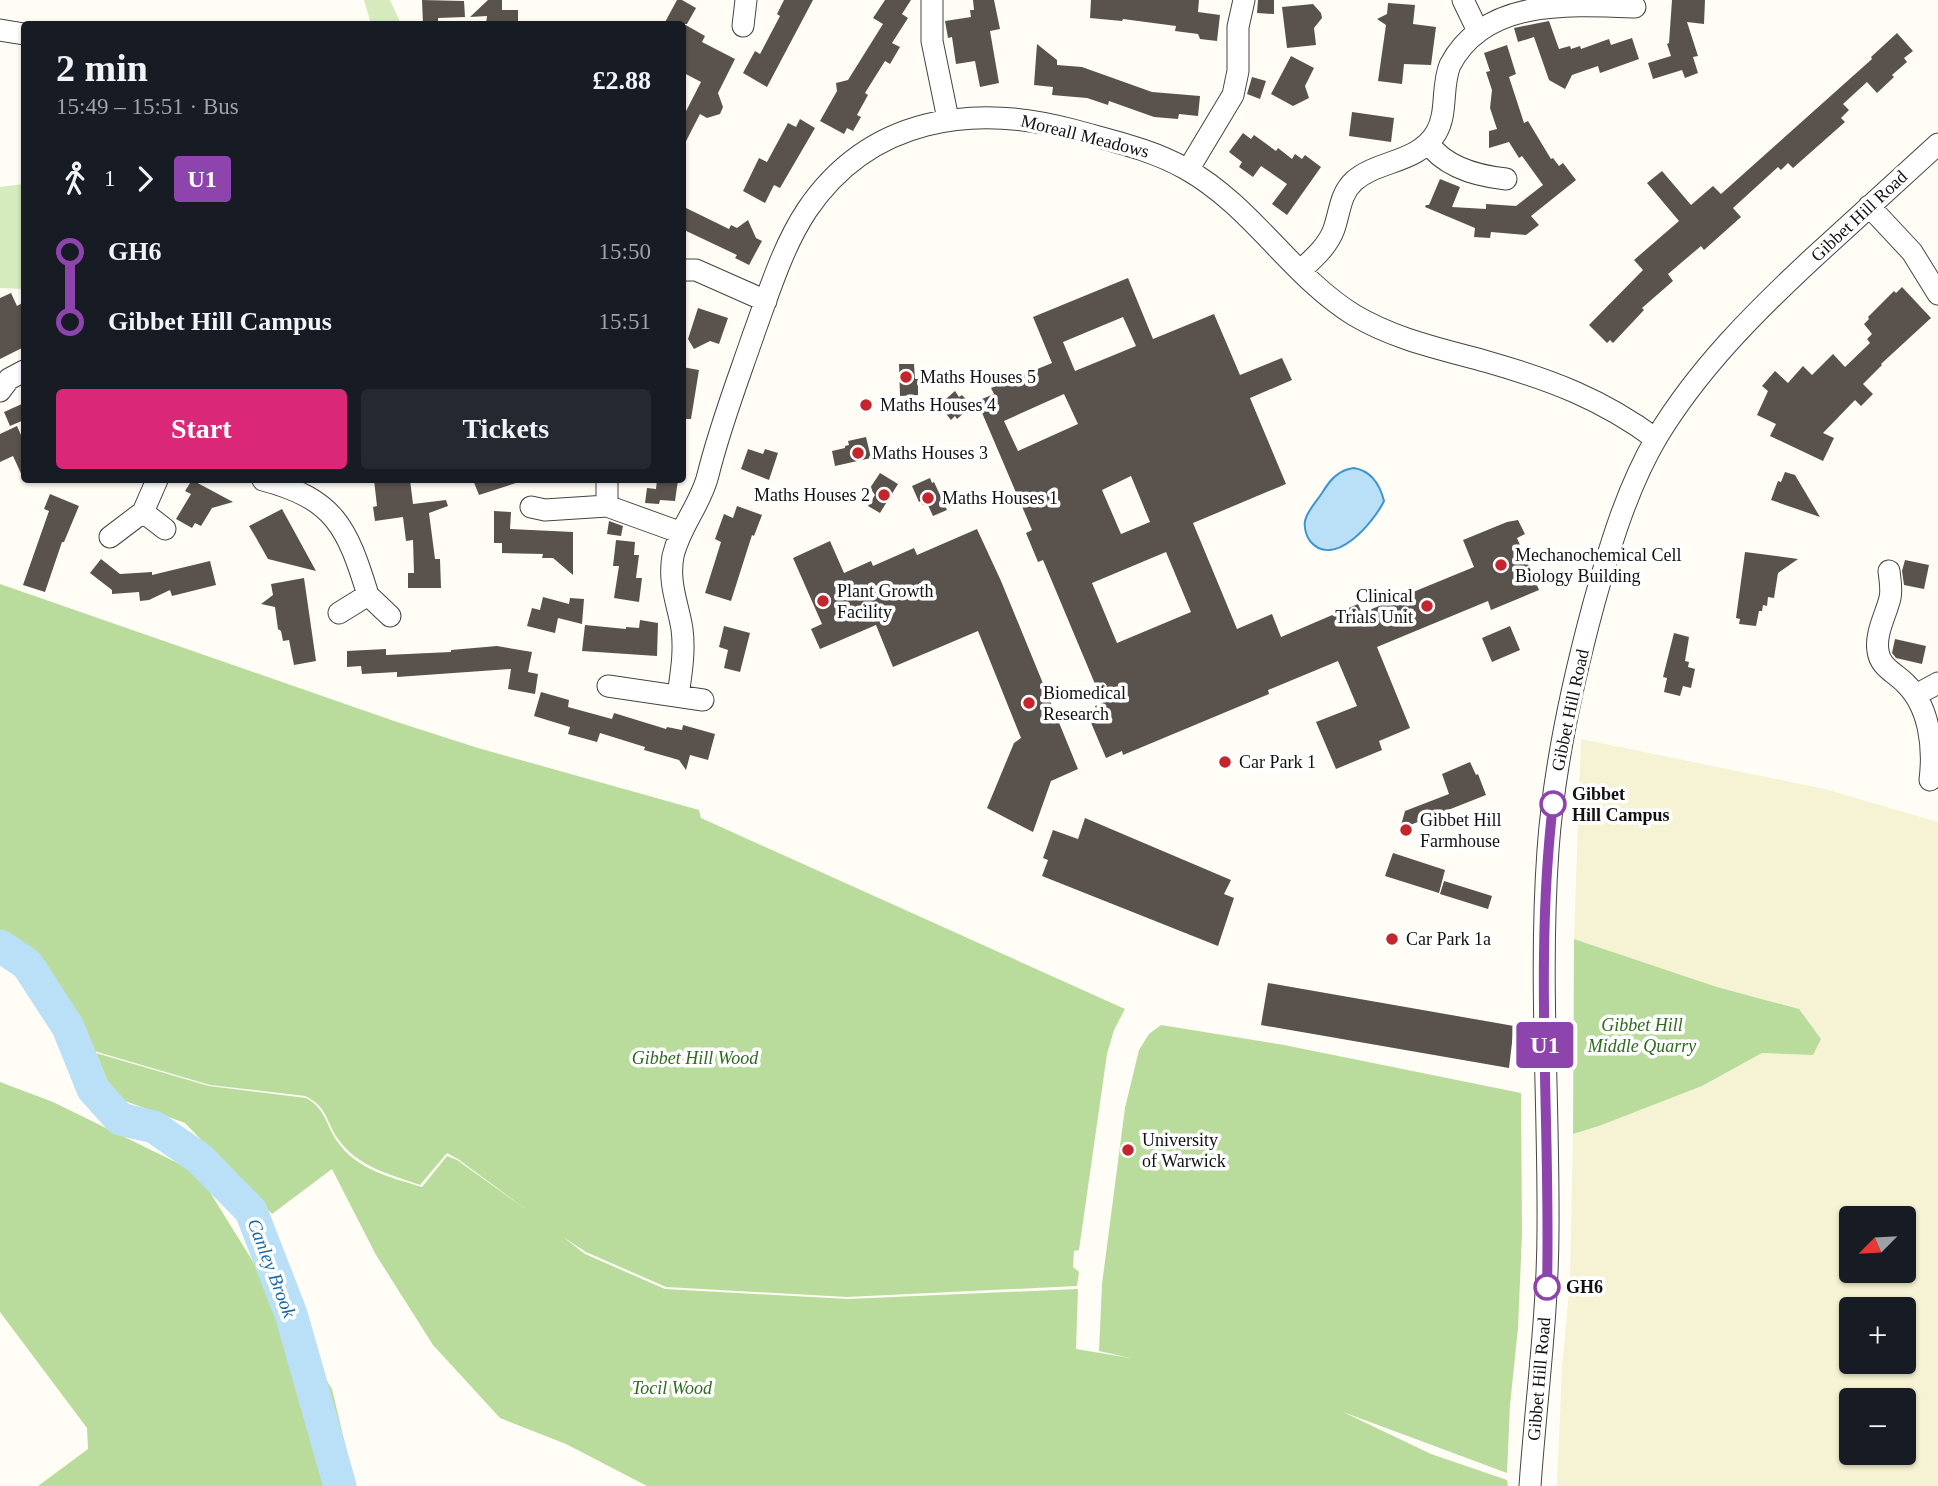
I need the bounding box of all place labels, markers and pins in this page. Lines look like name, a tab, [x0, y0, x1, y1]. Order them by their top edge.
place label: Maths Houses 5	[920, 367, 1036, 387]
marker: Maths Houses 5	[898, 369, 914, 385]
place label: Maths Houses 4	[880, 395, 996, 415]
marker: Maths Houses 4	[858, 397, 874, 413]
place label: Maths Houses 3	[872, 443, 988, 463]
marker: Maths Houses 3	[850, 445, 866, 461]
place label: Maths Houses 2	[754, 485, 870, 505]
marker: Maths Houses 2	[876, 487, 892, 503]
place label: Maths Houses 1	[942, 488, 1058, 508]
marker: Maths Houses 1	[920, 490, 936, 506]
place label: Mechanochemical Cell Biology Building	[1515, 545, 1681, 586]
marker: Mechanochemical Cell Biology Building	[1493, 557, 1509, 573]
place label: Plant Growth Facility	[837, 581, 934, 622]
place label: Clinical Trials Unit	[1335, 586, 1413, 627]
marker: Plant Growth Facility	[815, 593, 831, 609]
marker: Clinical Trials Unit	[1419, 598, 1435, 614]
place label: Biomedical Research	[1043, 683, 1126, 724]
marker: Biomedical Research	[1021, 695, 1037, 711]
place label: Car Park 1	[1239, 752, 1316, 772]
marker: Car Park 1	[1217, 754, 1233, 770]
place label: Gibbet Hill Campus	[1572, 784, 1670, 825]
marker: Gibbet Hill Campus	[1540, 791, 1566, 817]
place label: Gibbet Hill Farmhouse	[1420, 810, 1502, 851]
marker: Gibbet Hill Farmhouse	[1398, 822, 1414, 838]
place label: Car Park 1a	[1406, 929, 1491, 949]
marker: Car Park 1a	[1384, 931, 1400, 947]
place label: University of Warwick	[1142, 1130, 1226, 1171]
marker: University of Warwick	[1120, 1142, 1136, 1158]
marker: GH6	[1534, 1274, 1560, 1300]
place label: GH6	[1566, 1277, 1603, 1297]

